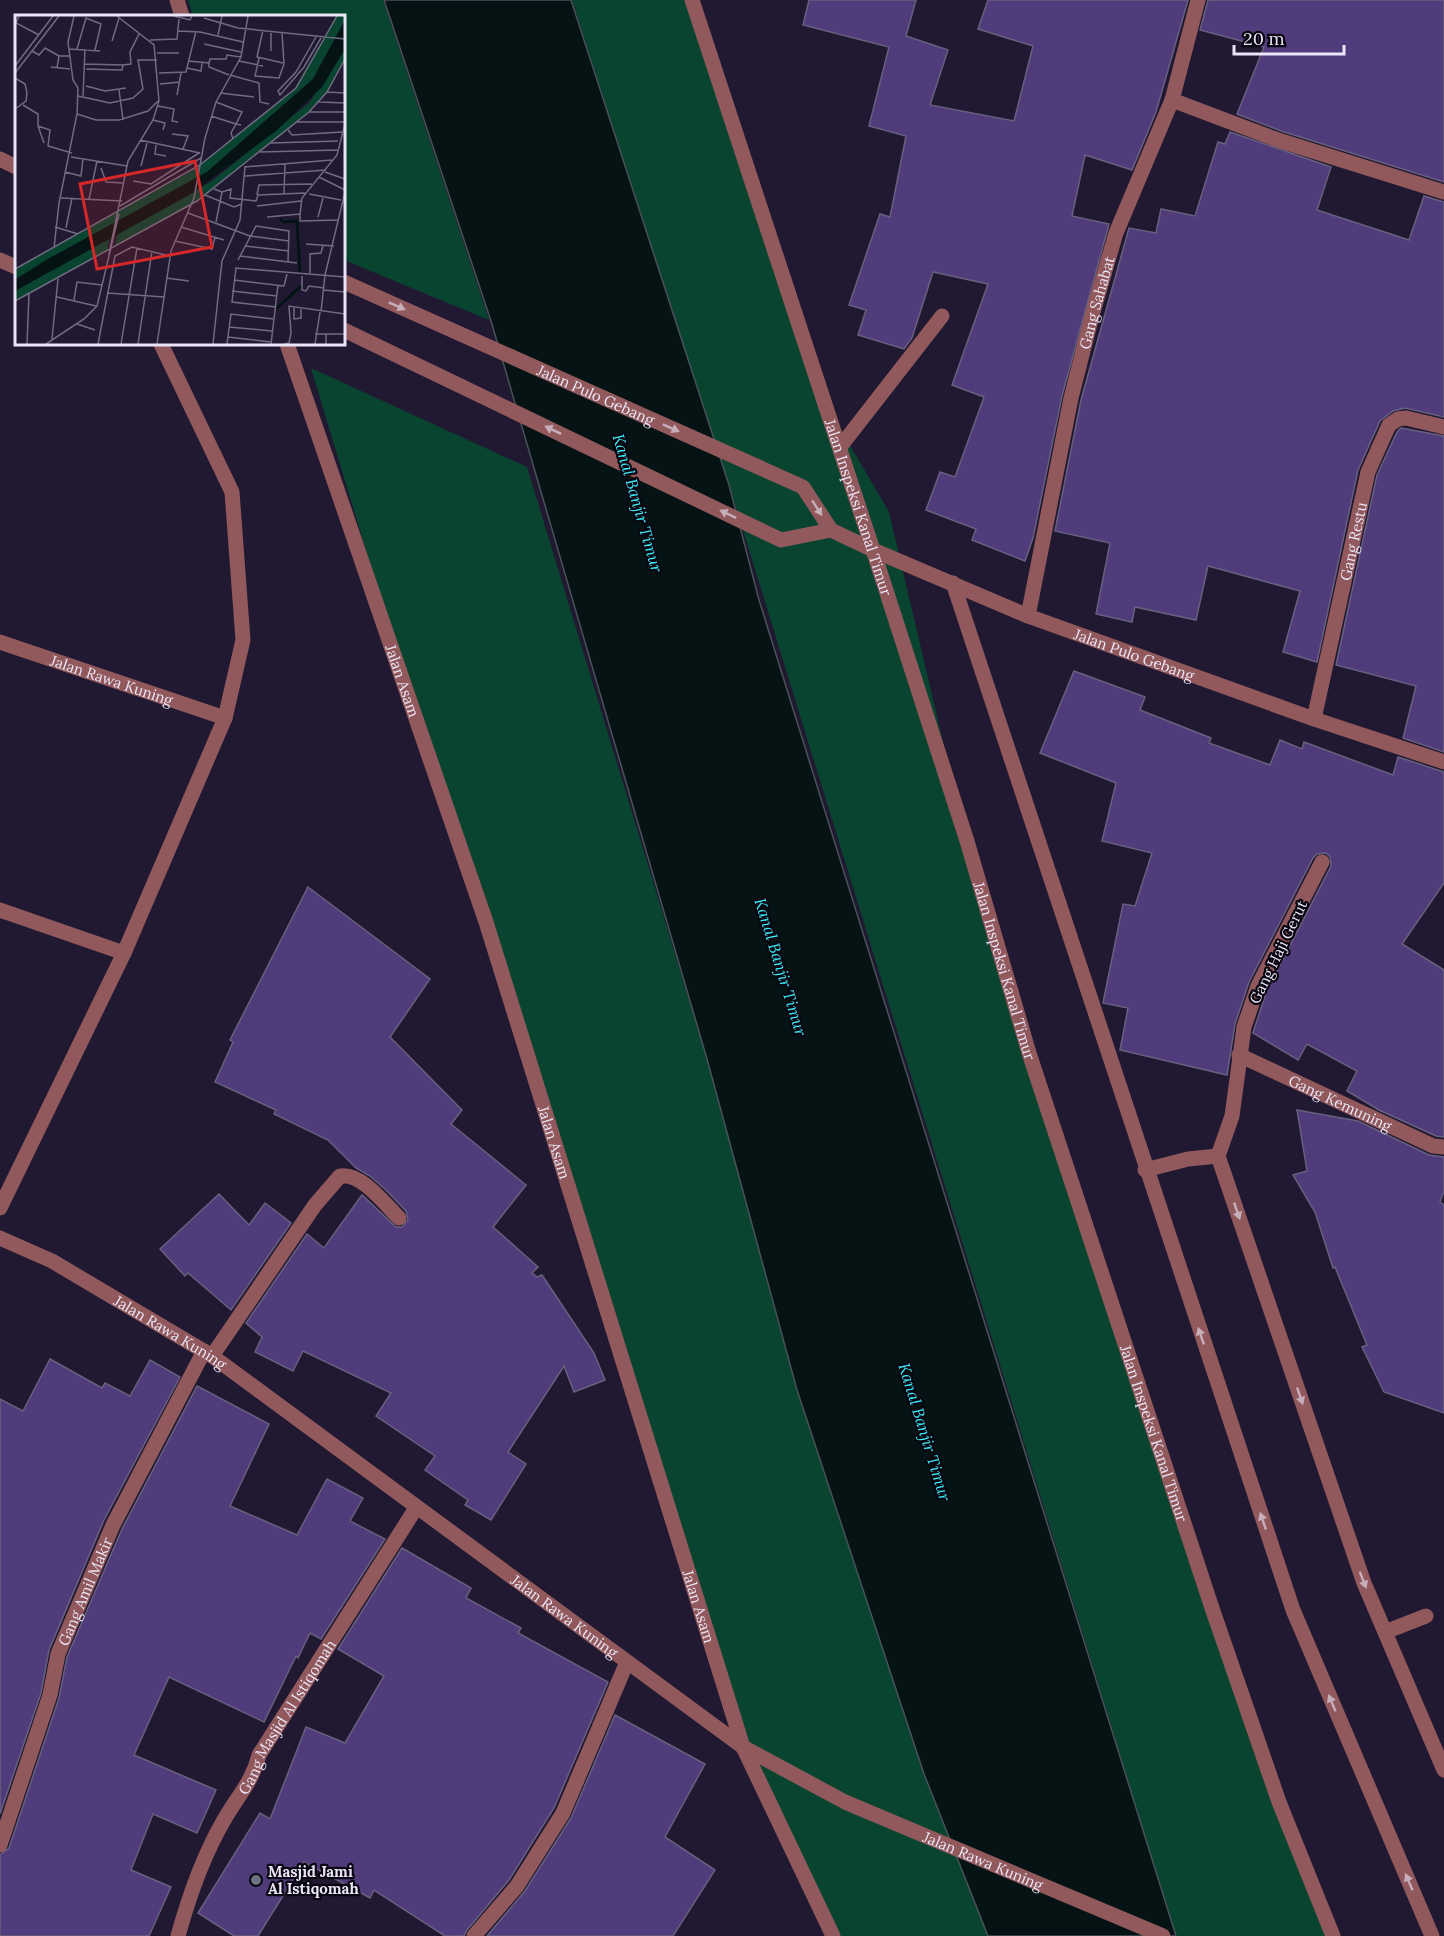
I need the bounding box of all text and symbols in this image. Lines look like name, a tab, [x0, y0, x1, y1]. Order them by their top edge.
inset map	[15, 15, 345, 345]
scale bar	[1234, 18, 1344, 56]
text: 20 m	[1243, 27, 1285, 50]
street label: Gang Sahabat	[1074, 254, 1118, 351]
one-way arrow	[388, 302, 406, 311]
street label: Jalan Pulo Gebang	[534, 360, 658, 429]
street label: Jalan Inspeksi Kanal Timur	[821, 415, 897, 599]
one-way arrow	[662, 424, 680, 434]
one-way arrow	[544, 426, 561, 435]
water label: Kanal Banjir Timur	[609, 431, 668, 575]
one-way arrow	[811, 500, 823, 516]
street label: Gang Restu	[1335, 500, 1371, 582]
one-way arrow	[720, 510, 737, 519]
street label: Jalan Pulo Gebang	[1071, 624, 1198, 685]
street label: Jalan Asam	[381, 641, 424, 719]
street label: Jalan Rawa Kuning	[47, 650, 176, 710]
street label: Jalan Inspeksi Kanal Timur	[970, 878, 1040, 1063]
water label: Kanal Banjir Timur	[751, 896, 812, 1039]
street label: Gang Haji Gerut	[1245, 897, 1311, 1007]
street label: Gang Kemuning	[1286, 1070, 1396, 1135]
street label: Jalan Asam	[534, 1102, 575, 1181]
one-way arrow	[1233, 1202, 1243, 1220]
street label: Jalan Rawa Kuning	[110, 1290, 231, 1374]
one-way arrow	[1196, 1327, 1205, 1345]
street label: Jalan Inspeksi Kanal Timur	[1116, 1341, 1192, 1524]
water label: Kanal Banjir Timur	[895, 1361, 956, 1504]
one-way arrow	[1296, 1387, 1306, 1405]
one-way arrow	[1257, 1512, 1267, 1530]
street label: Gang Amil Makir	[53, 1534, 116, 1648]
street label: Jalan Asam	[679, 1566, 719, 1645]
street label: Jalan Rawa Kuning	[507, 1569, 623, 1662]
one-way arrow	[1359, 1572, 1369, 1590]
street label: Gang Masjid Al Istiqomah	[233, 1636, 340, 1798]
one-way arrow	[1327, 1694, 1336, 1712]
street label: Jalan Rawa Kuning	[920, 1826, 1047, 1894]
place label: Masjid Jami Al Istiqomah	[268, 1862, 359, 1898]
marker: Masjid Jami Al Istiqomah	[249, 1873, 263, 1887]
one-way arrow	[1404, 1873, 1414, 1891]

